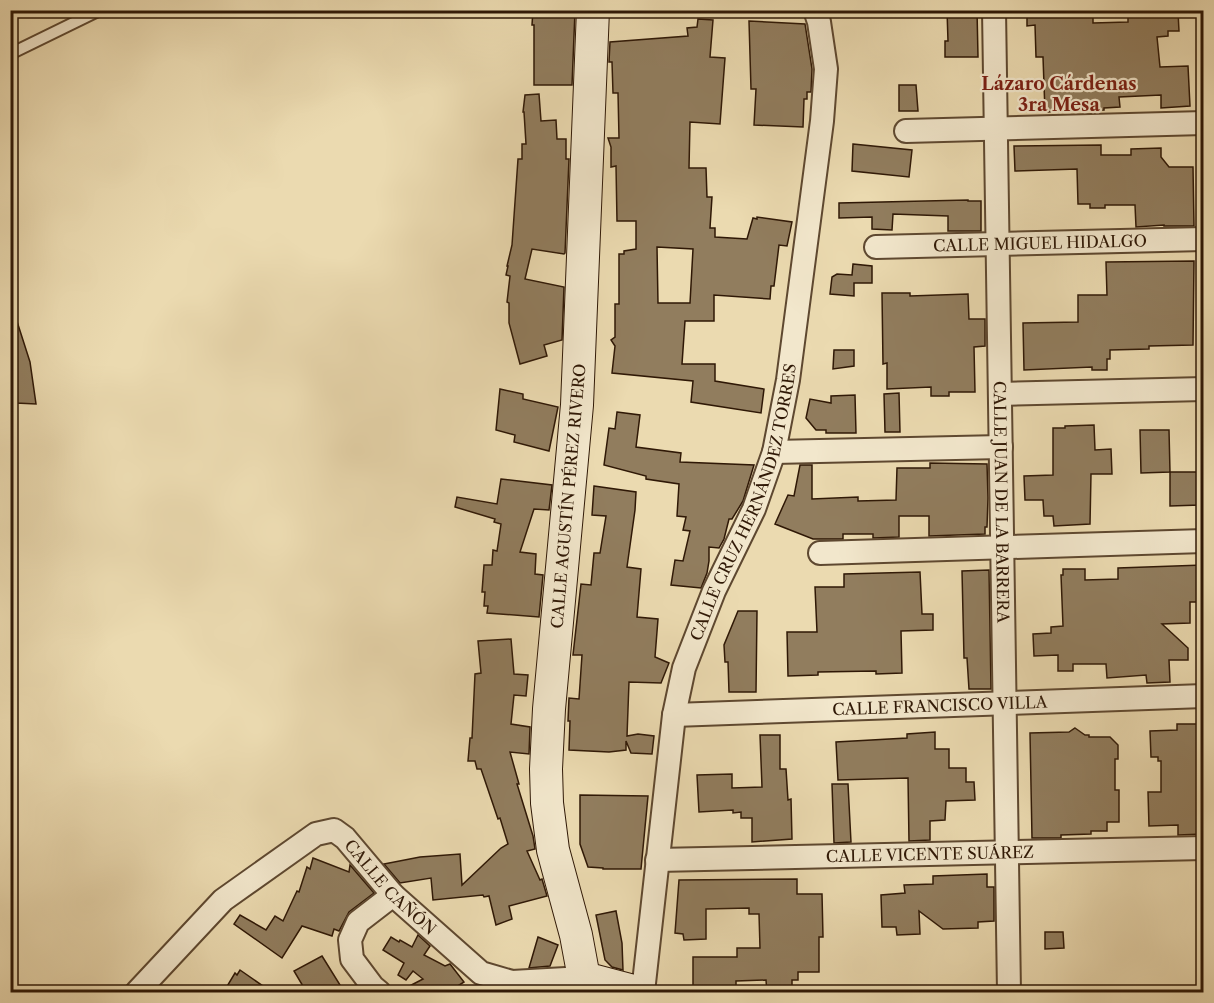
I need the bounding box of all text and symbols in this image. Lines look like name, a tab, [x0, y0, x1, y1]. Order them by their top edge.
district label: Lázaro Cárdenas 3ra Mesa	[981, 73, 1137, 116]
street label: CALLE MIGUEL HIDALGO	[933, 230, 1147, 256]
street label: CALLE CRUZ HERNÁNDEZ TORRES	[686, 362, 800, 644]
street label: CALLE AGUSTÍN PÉREZ RIVERO	[546, 363, 590, 629]
street label: CALLE JUAN DE LA BARRERA	[990, 381, 1013, 624]
street label: CALLE FRANCISCO VILLA	[832, 692, 1049, 719]
street label: CALLE CAÑÓN	[341, 835, 440, 939]
street label: CALLE VICENTE SUÁREZ	[826, 842, 1034, 866]

